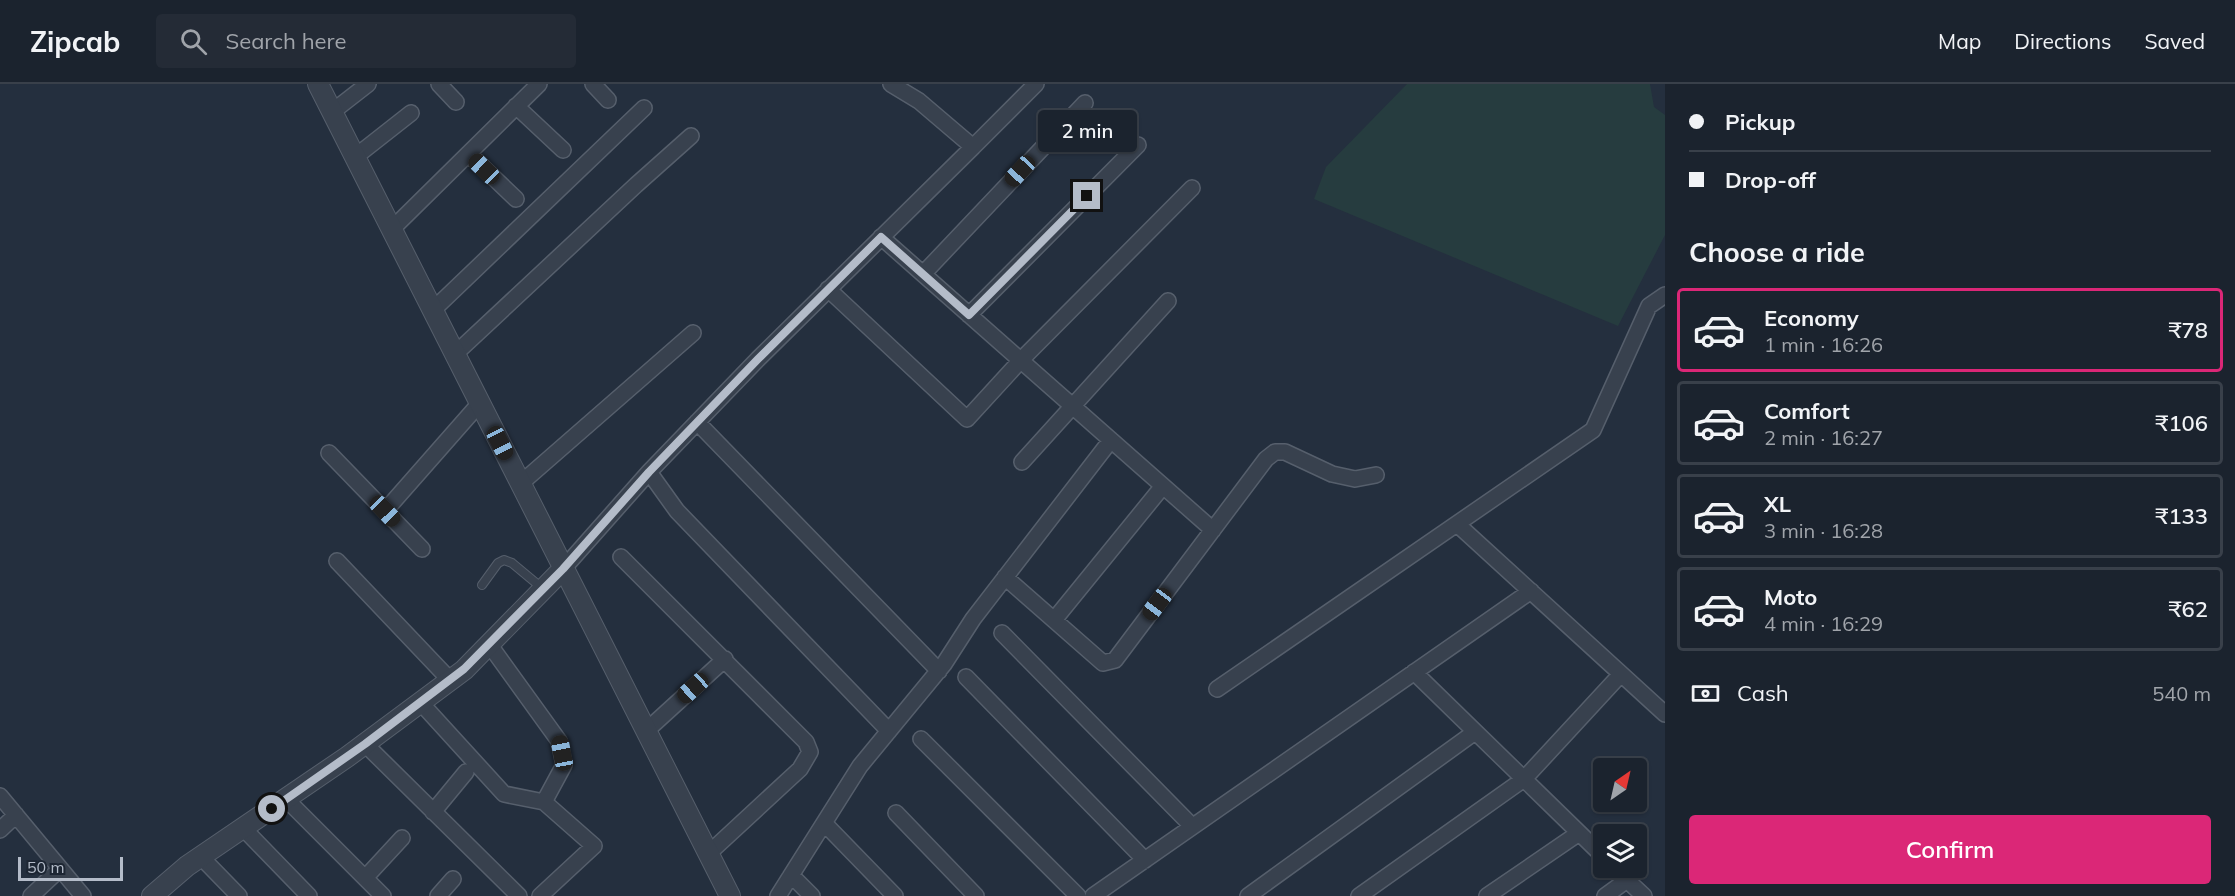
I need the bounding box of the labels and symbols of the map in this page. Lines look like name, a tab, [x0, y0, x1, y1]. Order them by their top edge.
callout: 2 min	[1038, 109, 1136, 151]
car	[465, 150, 503, 188]
car	[1001, 152, 1039, 190]
route end	[1073, 182, 1100, 209]
car	[484, 423, 516, 463]
car	[366, 492, 404, 530]
car	[1139, 584, 1175, 624]
car	[674, 669, 712, 707]
car	[550, 734, 574, 772]
north arrow	[1593, 758, 1647, 812]
route start	[258, 795, 285, 822]
scale bar	[18, 854, 123, 882]

